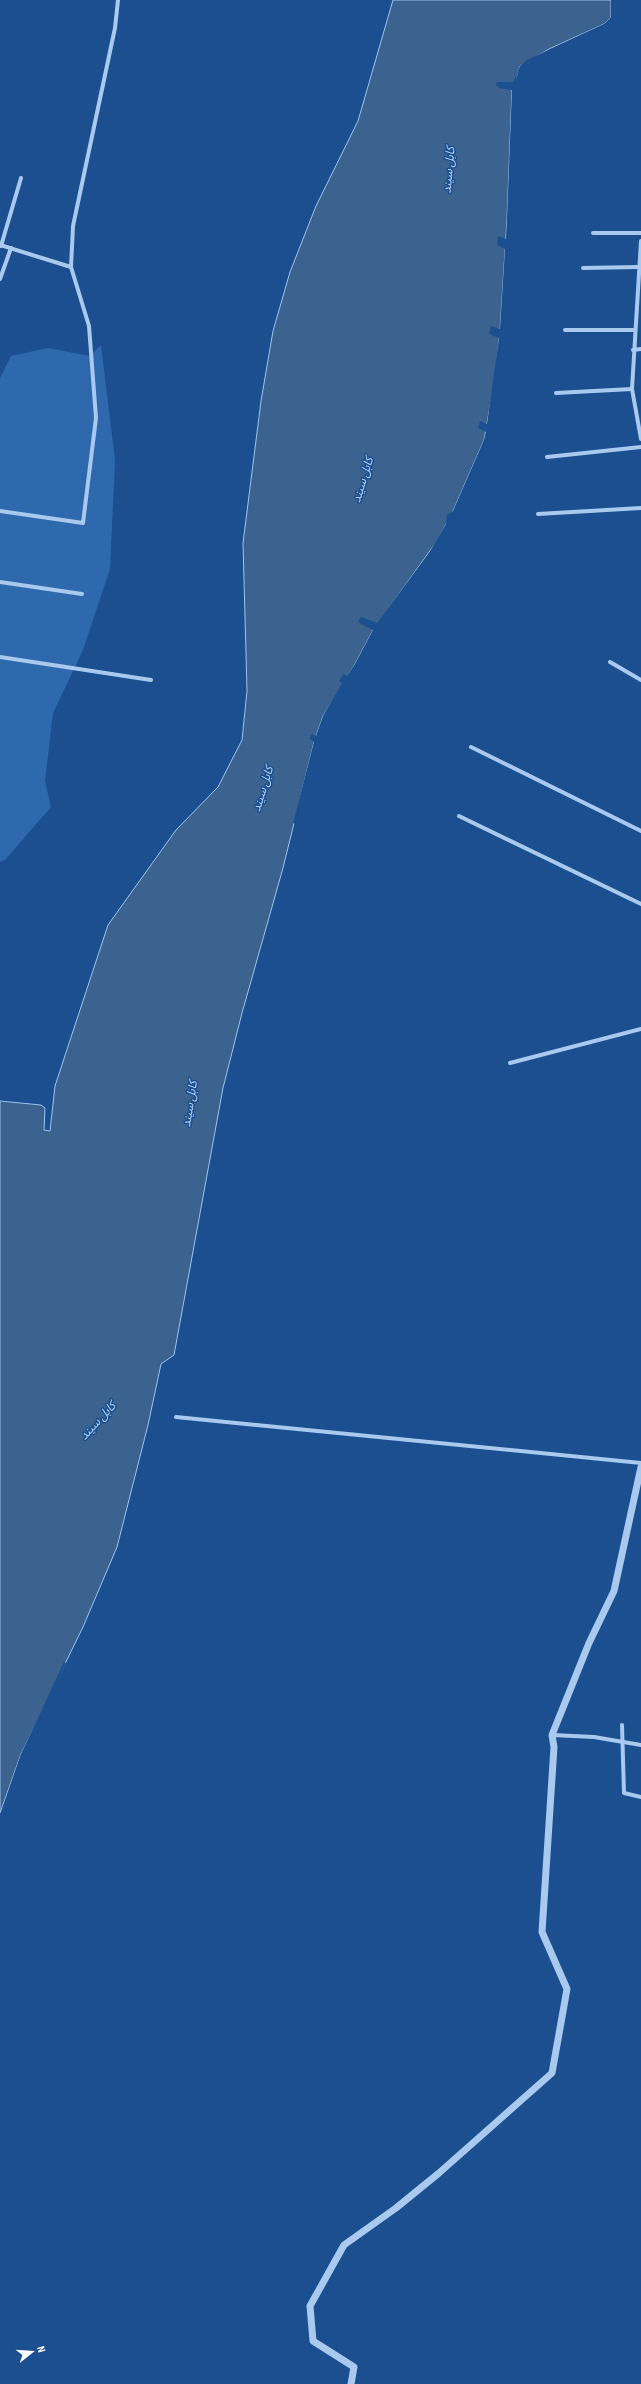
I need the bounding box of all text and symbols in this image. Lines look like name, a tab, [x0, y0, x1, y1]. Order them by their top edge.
water label: کابل سيند	[439, 144, 459, 194]
water label: کابل سيند	[349, 454, 378, 505]
water label: کابل سيند	[249, 763, 278, 814]
water label: کابل سيند	[179, 1078, 201, 1128]
water label: کابل سيند	[77, 1397, 121, 1443]
north arrow	[12, 2332, 52, 2372]
text: N	[34, 2345, 48, 2354]

